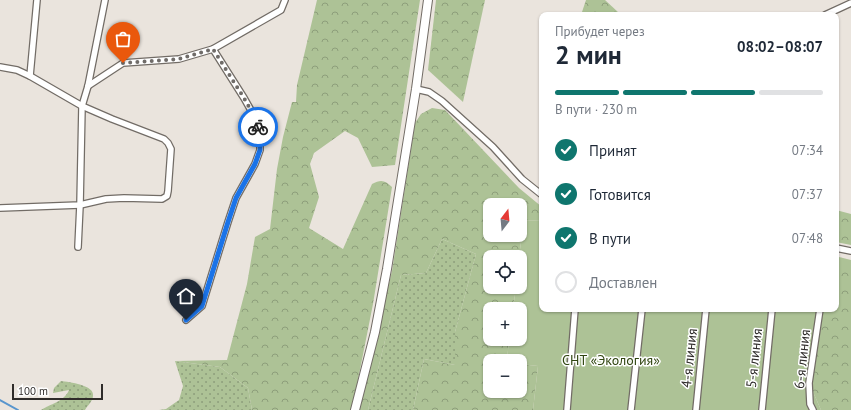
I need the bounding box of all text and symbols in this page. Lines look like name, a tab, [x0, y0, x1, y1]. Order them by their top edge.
pin	[106, 22, 140, 63]
text: Прибудет через	[555, 23, 645, 40]
icon: bag	[112, 28, 134, 50]
text: 08:02–08:07	[737, 37, 823, 56]
text: 2 мин	[555, 38, 622, 71]
text: В пути · 230 m	[555, 101, 637, 118]
courier	[238, 107, 278, 147]
icon: bike	[247, 116, 269, 138]
icon: check	[555, 139, 577, 161]
text: Принят	[589, 141, 636, 160]
text: 07:34	[792, 142, 823, 159]
icon: check	[555, 183, 577, 205]
text: Готовится	[589, 185, 651, 204]
text: 07:37	[792, 186, 823, 203]
north arrow	[483, 198, 527, 242]
map controls	[483, 198, 527, 398]
icon: check	[555, 227, 577, 249]
text: В пути	[589, 229, 631, 248]
text: 07:48	[792, 230, 823, 247]
button: locate	[483, 250, 527, 294]
text: Доставлен	[589, 273, 657, 292]
pin	[169, 279, 203, 320]
icon: home	[175, 285, 197, 307]
button: +	[483, 302, 527, 346]
street label: 4-я линия	[677, 327, 701, 389]
street label: 5-я линия	[742, 327, 766, 389]
street label: 6-я линия	[790, 328, 814, 390]
park label: СНТ «Экология»	[562, 351, 660, 369]
button: −	[483, 354, 527, 398]
scale bar	[12, 382, 103, 401]
text: 100 m	[18, 384, 48, 398]

